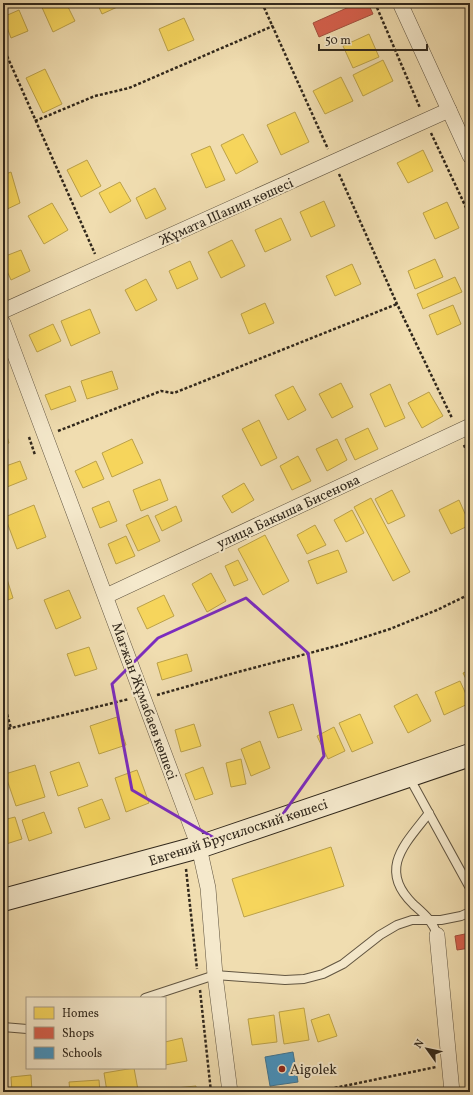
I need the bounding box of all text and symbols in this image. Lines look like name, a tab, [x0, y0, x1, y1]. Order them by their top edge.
scale bar	[319, 26, 427, 52]
text: 50 m	[325, 33, 351, 49]
street label: Жұмата Шанин көшесі	[156, 174, 297, 251]
street label: улица Бакыша Бисенова	[214, 471, 363, 554]
street label: Мағжан Жұмабаев көшесі	[106, 620, 181, 783]
street label: Евгений Брусилоский көшесі	[146, 795, 330, 871]
legend	[26, 997, 166, 1069]
text: Homes	[62, 1006, 99, 1022]
text: Shops	[62, 1026, 94, 1042]
north arrow	[407, 1029, 447, 1069]
text: N	[411, 1037, 428, 1052]
text: Schools	[62, 1046, 102, 1062]
place label: Aigolek	[290, 1061, 337, 1080]
marker: Aigolek	[277, 1064, 287, 1074]

